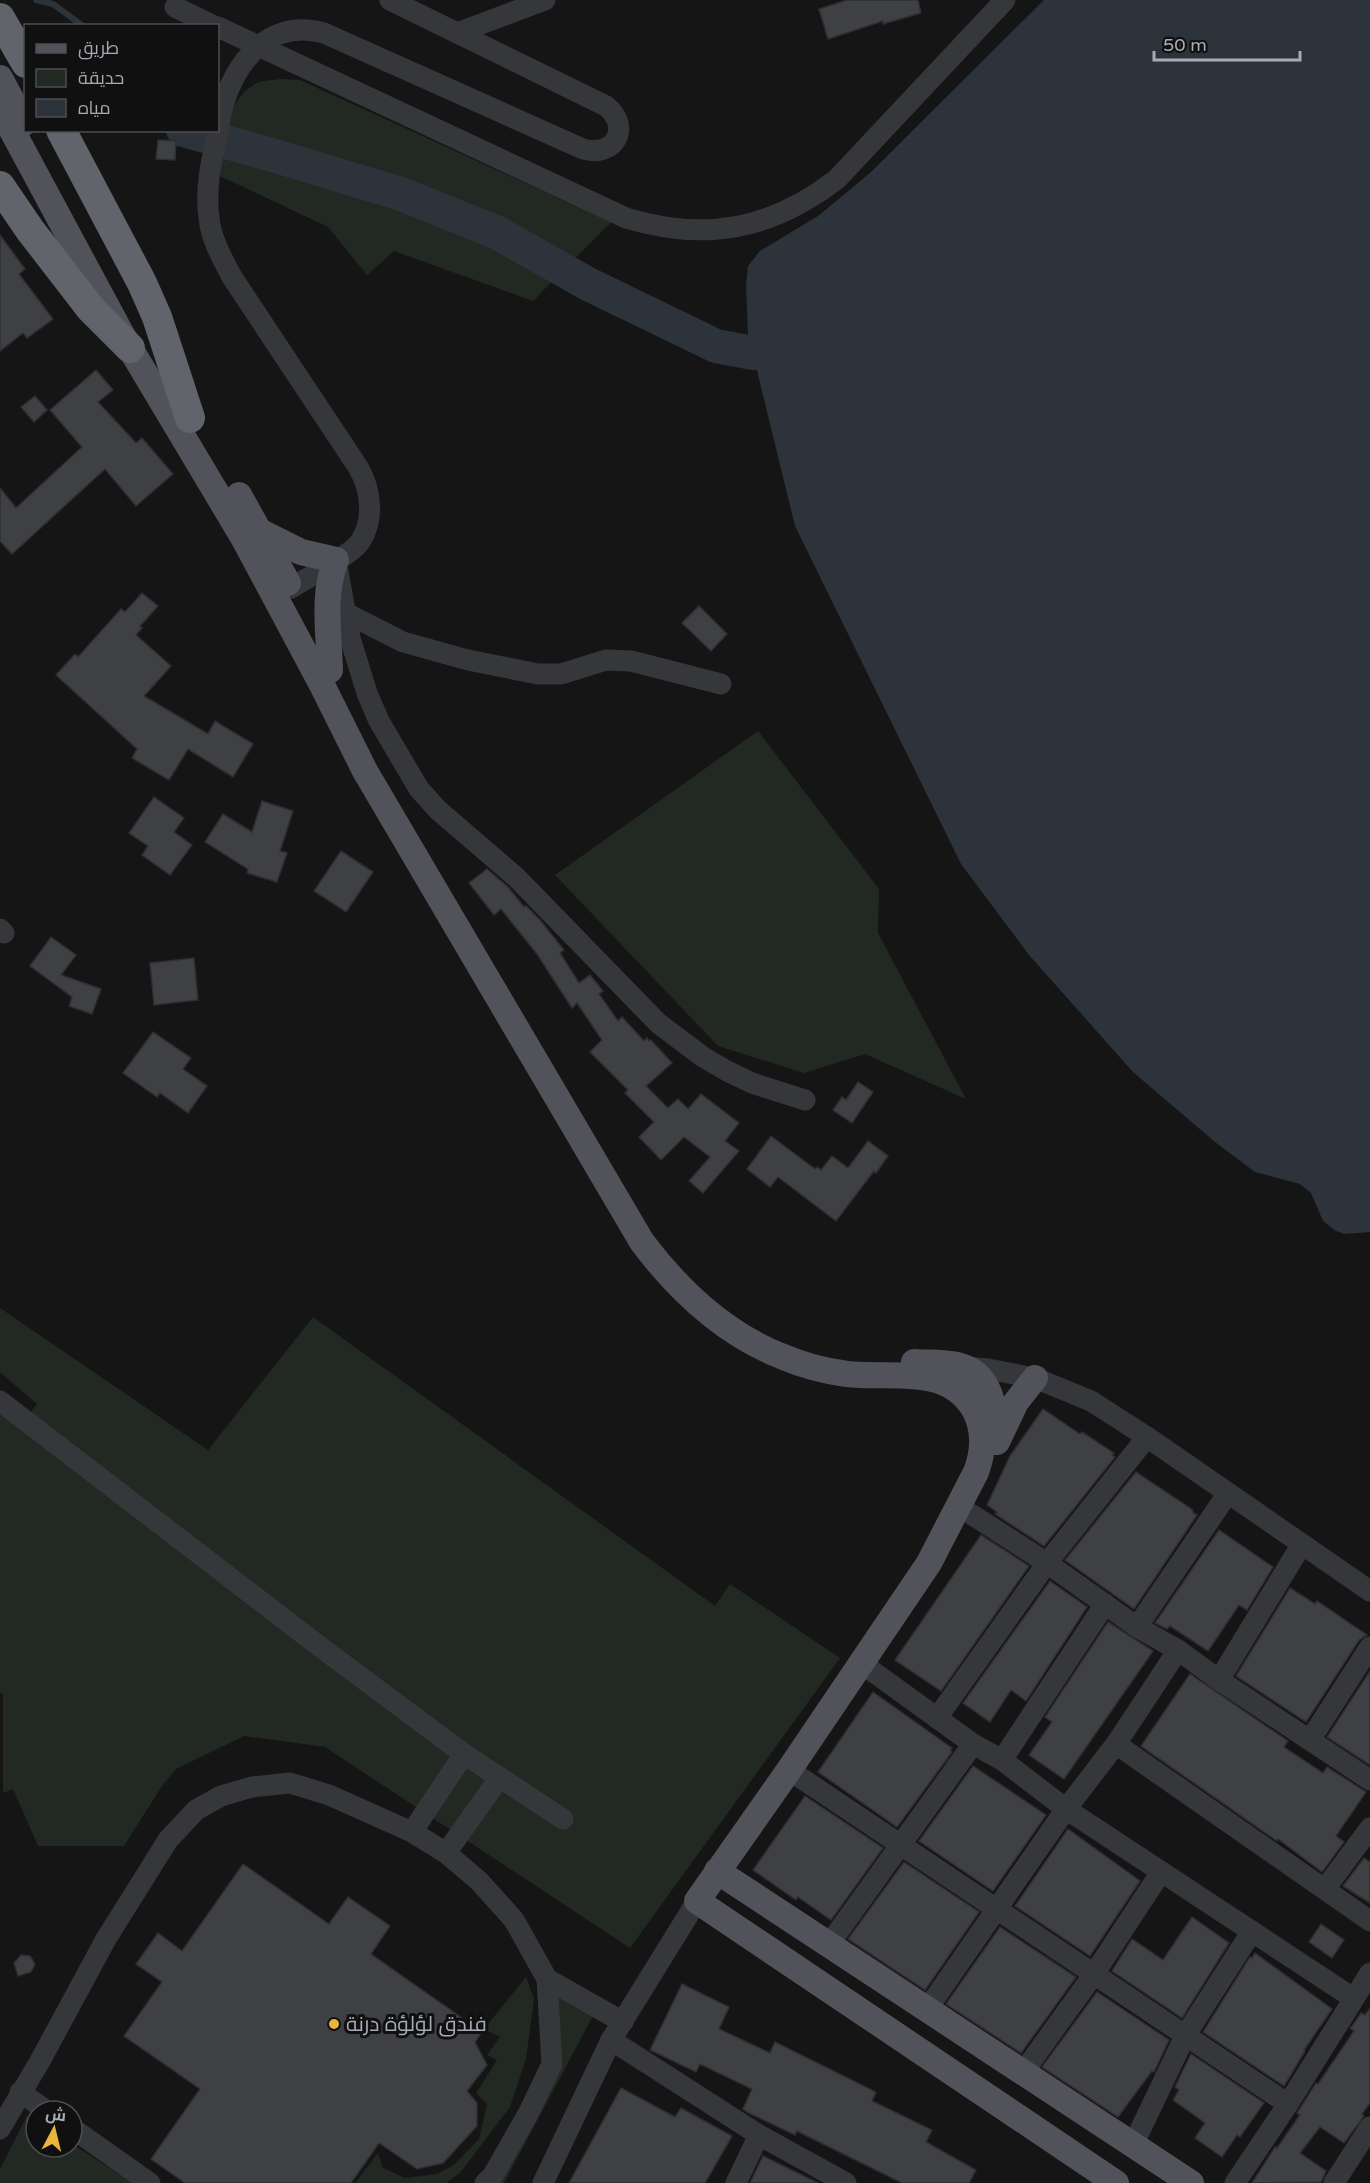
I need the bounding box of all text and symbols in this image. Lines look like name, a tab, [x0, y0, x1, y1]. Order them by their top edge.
legend	[24, 24, 219, 132]
scale bar	[1154, 24, 1300, 62]
text: 50 m	[1163, 34, 1207, 56]
text: طريق	[78, 37, 119, 60]
text: حديقة	[78, 67, 124, 89]
text: مياه	[78, 97, 111, 119]
place label: فندق لؤلؤة درنة	[346, 2012, 487, 2037]
marker: فندق لؤلؤة درنة	[327, 2017, 341, 2031]
north arrow	[24, 2099, 84, 2159]
text: ش	[44, 2104, 67, 2126]

